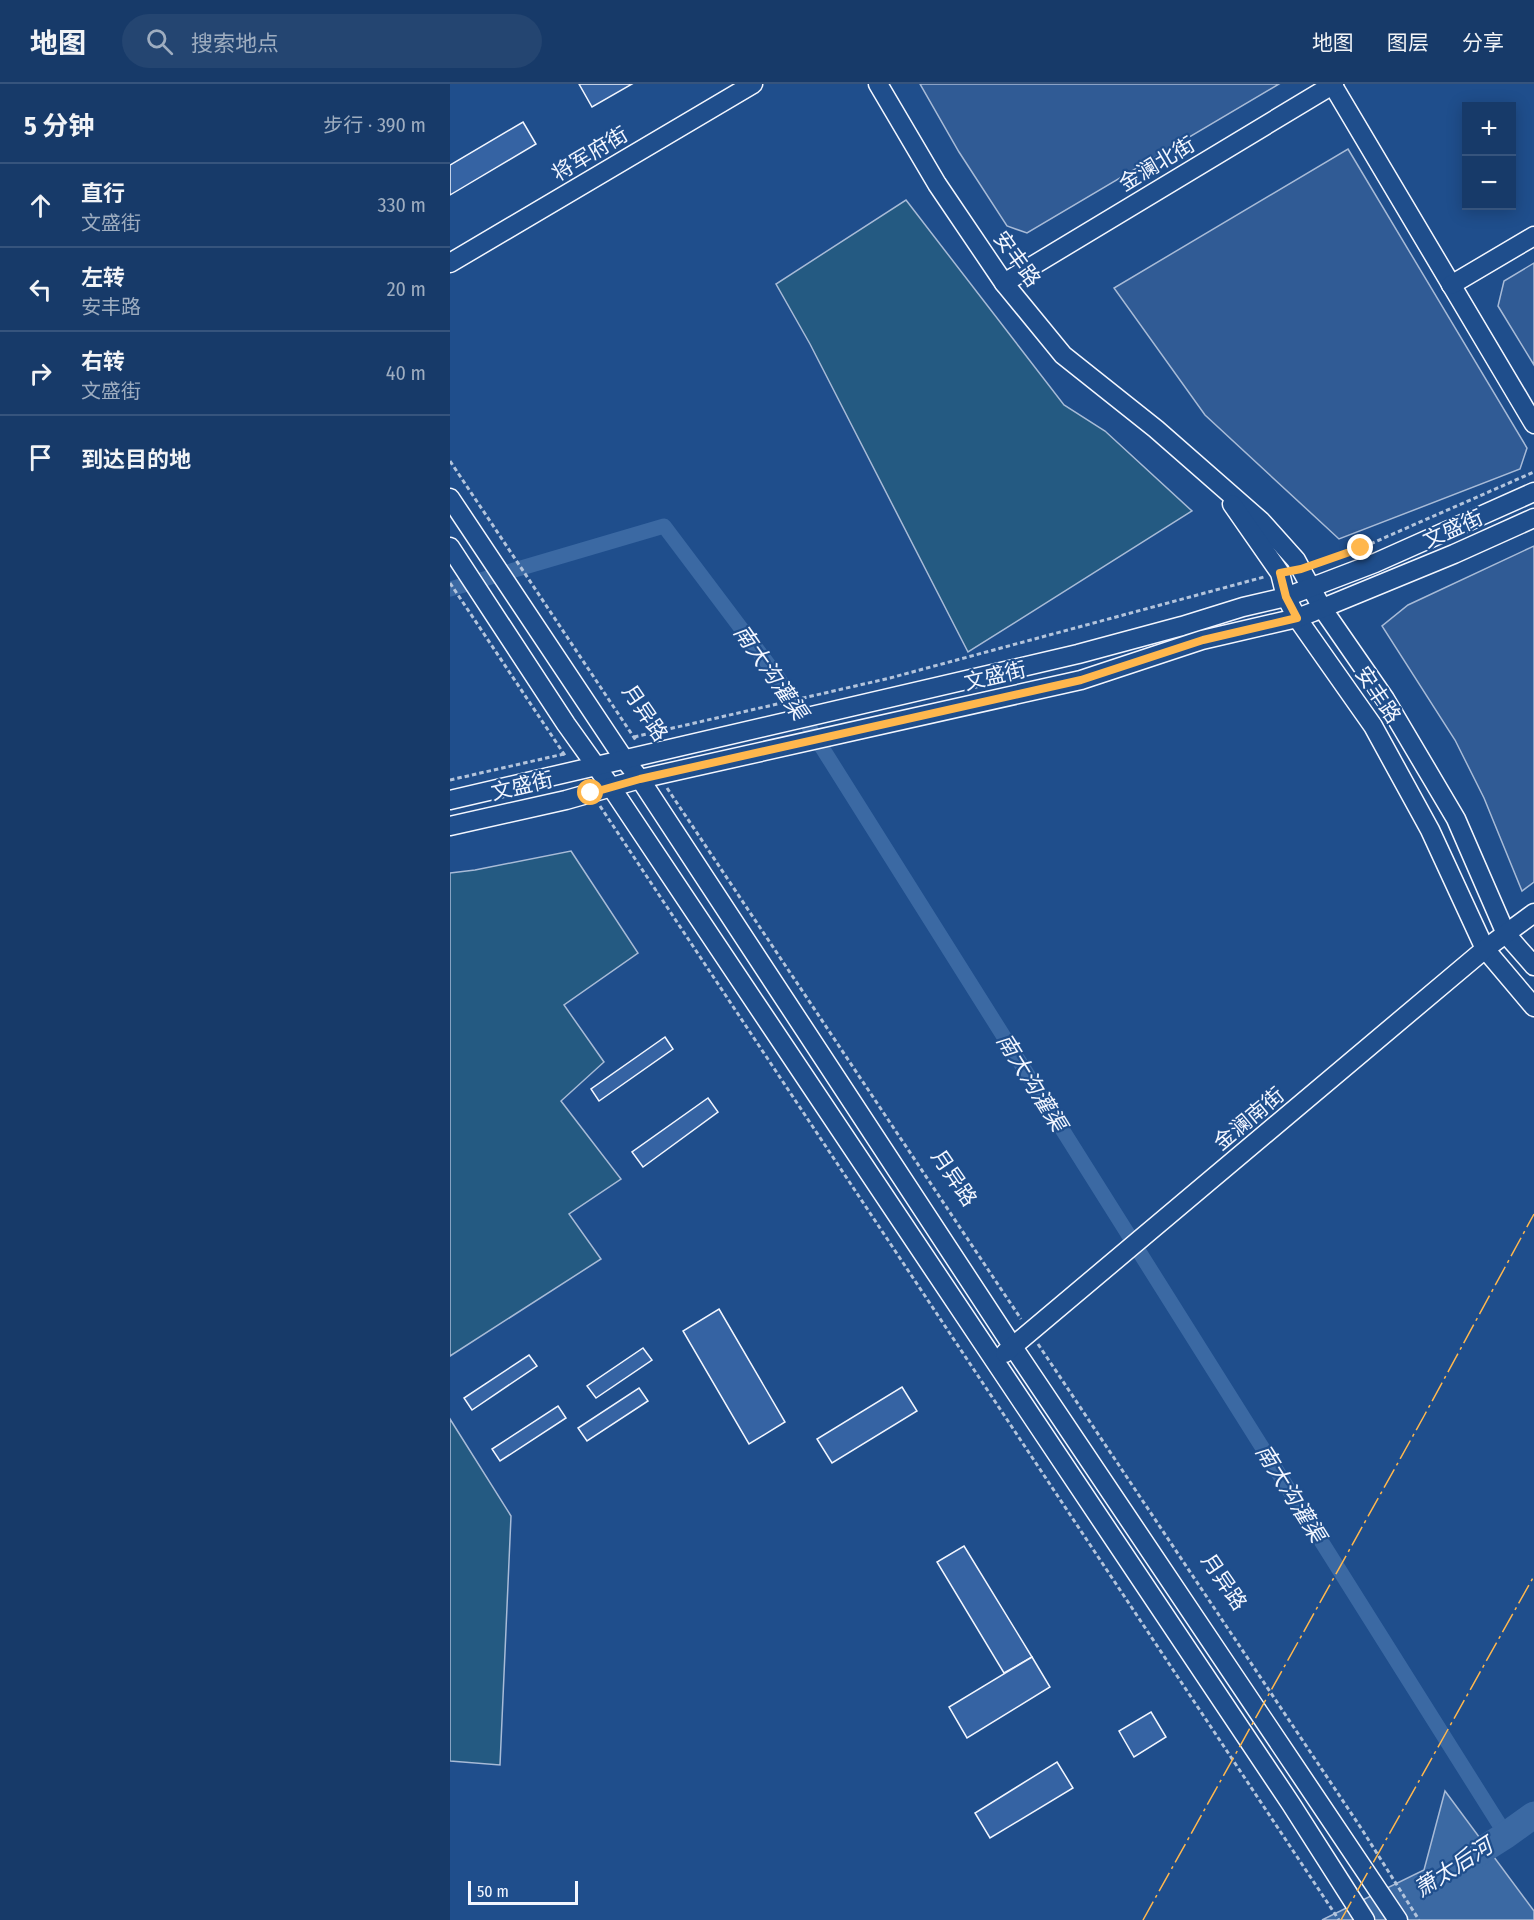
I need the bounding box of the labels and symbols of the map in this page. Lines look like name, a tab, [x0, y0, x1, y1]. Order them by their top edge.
street label: 将军府街	[547, 121, 633, 187]
street label: 金澜北街	[1114, 131, 1200, 197]
street label: 安丰路	[988, 226, 1046, 292]
street label: 文盛街	[1419, 504, 1487, 554]
route end	[1347, 534, 1373, 560]
water label: 南大沟灌渠	[728, 619, 815, 728]
street label: 文盛街	[961, 656, 1029, 696]
street label: 安丰路	[1350, 662, 1406, 728]
street label: 月异路	[617, 680, 673, 746]
street label: 文盛街	[488, 766, 556, 806]
route start	[577, 779, 603, 805]
water label: 南大沟灌渠	[991, 1028, 1074, 1139]
street label: 金澜南街	[1208, 1082, 1290, 1156]
street label: 月异路	[926, 1145, 982, 1211]
water label: 南大沟灌渠	[1250, 1439, 1333, 1550]
street label: 月异路	[1196, 1549, 1252, 1615]
water label: 萧太后河	[1409, 1830, 1501, 1903]
scale bar	[468, 1878, 578, 1906]

